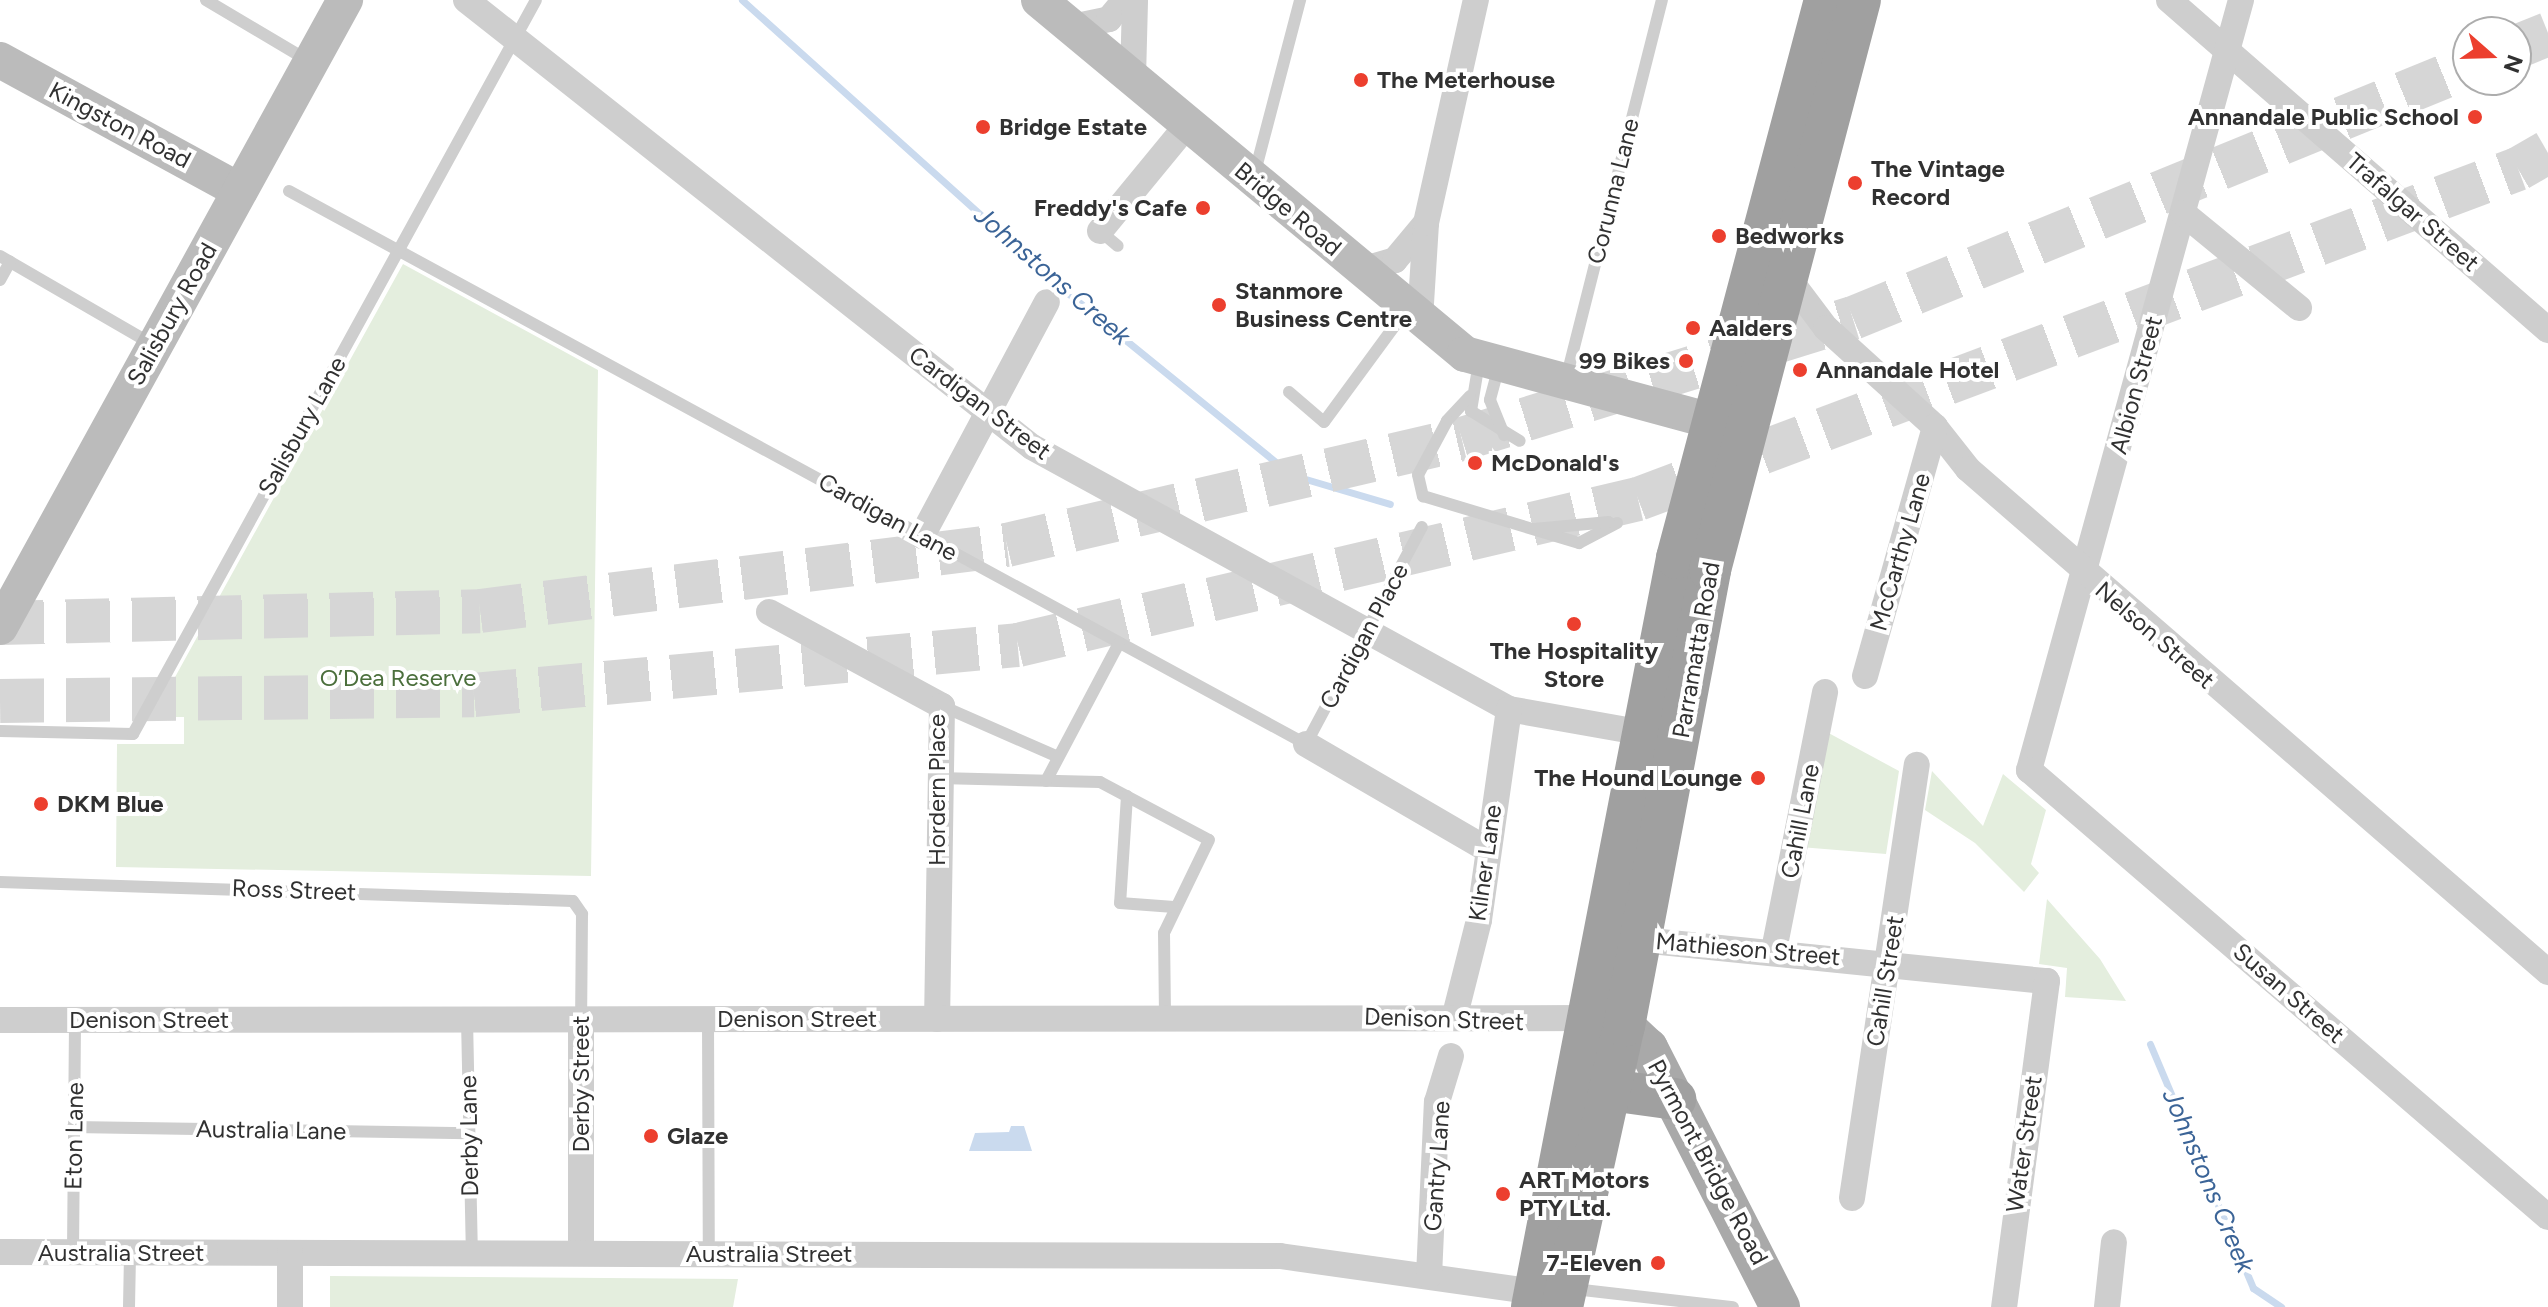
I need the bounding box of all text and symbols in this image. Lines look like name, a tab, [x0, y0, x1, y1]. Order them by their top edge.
north arrow	[2452, 16, 2532, 96]
text: N	[2498, 51, 2529, 76]
place label: The Meterhouse	[1377, 66, 1555, 94]
marker: The Meterhouse	[1352, 71, 1370, 89]
street label: Kingston Road	[44, 76, 196, 174]
place label: Annandale Public School	[2188, 103, 2459, 131]
marker: Annandale Public School	[2466, 108, 2484, 126]
place label: Bridge Estate	[999, 113, 1147, 141]
street label: Corunna Lane	[1581, 115, 1645, 267]
marker: Bridge Estate	[974, 118, 992, 136]
street label: Trafalgar Street	[2341, 147, 2485, 277]
place label: The Vintage Record	[1871, 155, 2005, 211]
street label: Bridge Road	[1229, 156, 1347, 262]
marker: The Vintage Record	[1846, 174, 1864, 192]
place label: Freddy's Cafe	[1034, 194, 1187, 222]
marker: Freddy's Cafe	[1194, 199, 1212, 217]
water label: Johnstons Creek	[968, 200, 1136, 352]
place label: Bedworks	[1735, 222, 1844, 250]
marker: Bedworks	[1710, 227, 1728, 245]
street label: Salisbury Road	[121, 238, 223, 390]
place label: Stanmore Business Centre	[1235, 277, 1412, 333]
marker: Stanmore Business Centre	[1210, 296, 1228, 314]
street label: Albion Street	[2104, 313, 2168, 457]
place label: Aalders	[1709, 314, 1792, 342]
marker: Aalders	[1684, 319, 1702, 337]
street label: Cardigan Street	[903, 340, 1057, 466]
place label: 99 Bikes	[1579, 347, 1670, 375]
street label: Salisbury Lane	[252, 352, 352, 500]
marker: 99 Bikes	[1677, 352, 1695, 370]
place label: Annandale Hotel	[1816, 356, 1999, 384]
marker: Annandale Hotel	[1791, 361, 1809, 379]
place label: McDonald's	[1491, 449, 1619, 477]
marker: McDonald's	[1466, 454, 1484, 472]
street label: Cardigan Lane	[814, 467, 962, 567]
street label: McCarthy Lane	[1864, 470, 1936, 634]
street label: Cardigan Place	[1314, 558, 1414, 714]
street label: Parramatta Road	[1666, 560, 1726, 740]
street label: Nelson Street	[2089, 575, 2221, 695]
marker: The Hospitality Store	[1565, 615, 1583, 633]
place label: The Hospitality Store	[1490, 637, 1658, 693]
park label: O’Dea Reserve	[320, 664, 476, 692]
street label: Hordern Place	[923, 714, 951, 866]
street label: Cahill Lane	[1775, 761, 1825, 881]
place label: The Hound Lounge	[1534, 764, 1742, 792]
marker: The Hound Lounge	[1749, 769, 1767, 787]
place label: DKM Blue	[57, 790, 164, 818]
marker: DKM Blue	[32, 795, 50, 813]
street label: Kilner Lane	[1463, 803, 1507, 923]
street label: Ross Street	[231, 873, 357, 907]
street label: Cahill Street	[1860, 913, 1910, 1049]
street label: Mathieson Street	[1654, 927, 1842, 971]
street label: Susan Street	[2227, 937, 2351, 1049]
street label: Denison Street	[1363, 1002, 1525, 1036]
street label: Denison Street	[717, 1005, 877, 1033]
street label: Denison Street	[69, 1006, 229, 1034]
street label: Derby Street	[567, 1015, 595, 1153]
street label: Pyrmont Bridge Road	[1642, 1055, 1774, 1269]
street label: Water Street	[2000, 1074, 2048, 1214]
street label: Derby Lane	[454, 1075, 484, 1197]
street label: Eton Lane	[59, 1082, 89, 1190]
water label: Johnstons Creek	[2155, 1084, 2261, 1278]
street label: Gantry Lane	[1418, 1100, 1456, 1232]
street label: Australia Lane	[196, 1114, 346, 1146]
place label: Glaze	[667, 1122, 728, 1150]
marker: Glaze	[642, 1127, 660, 1145]
place label: ART Motors PTY Ltd.	[1519, 1166, 1649, 1222]
marker: ART Motors PTY Ltd.	[1494, 1185, 1512, 1203]
street label: Australia Street	[38, 1239, 204, 1267]
street label: Australia Street	[686, 1240, 852, 1268]
place label: 7-Eleven	[1546, 1249, 1642, 1277]
marker: 7-Eleven	[1649, 1254, 1667, 1272]

